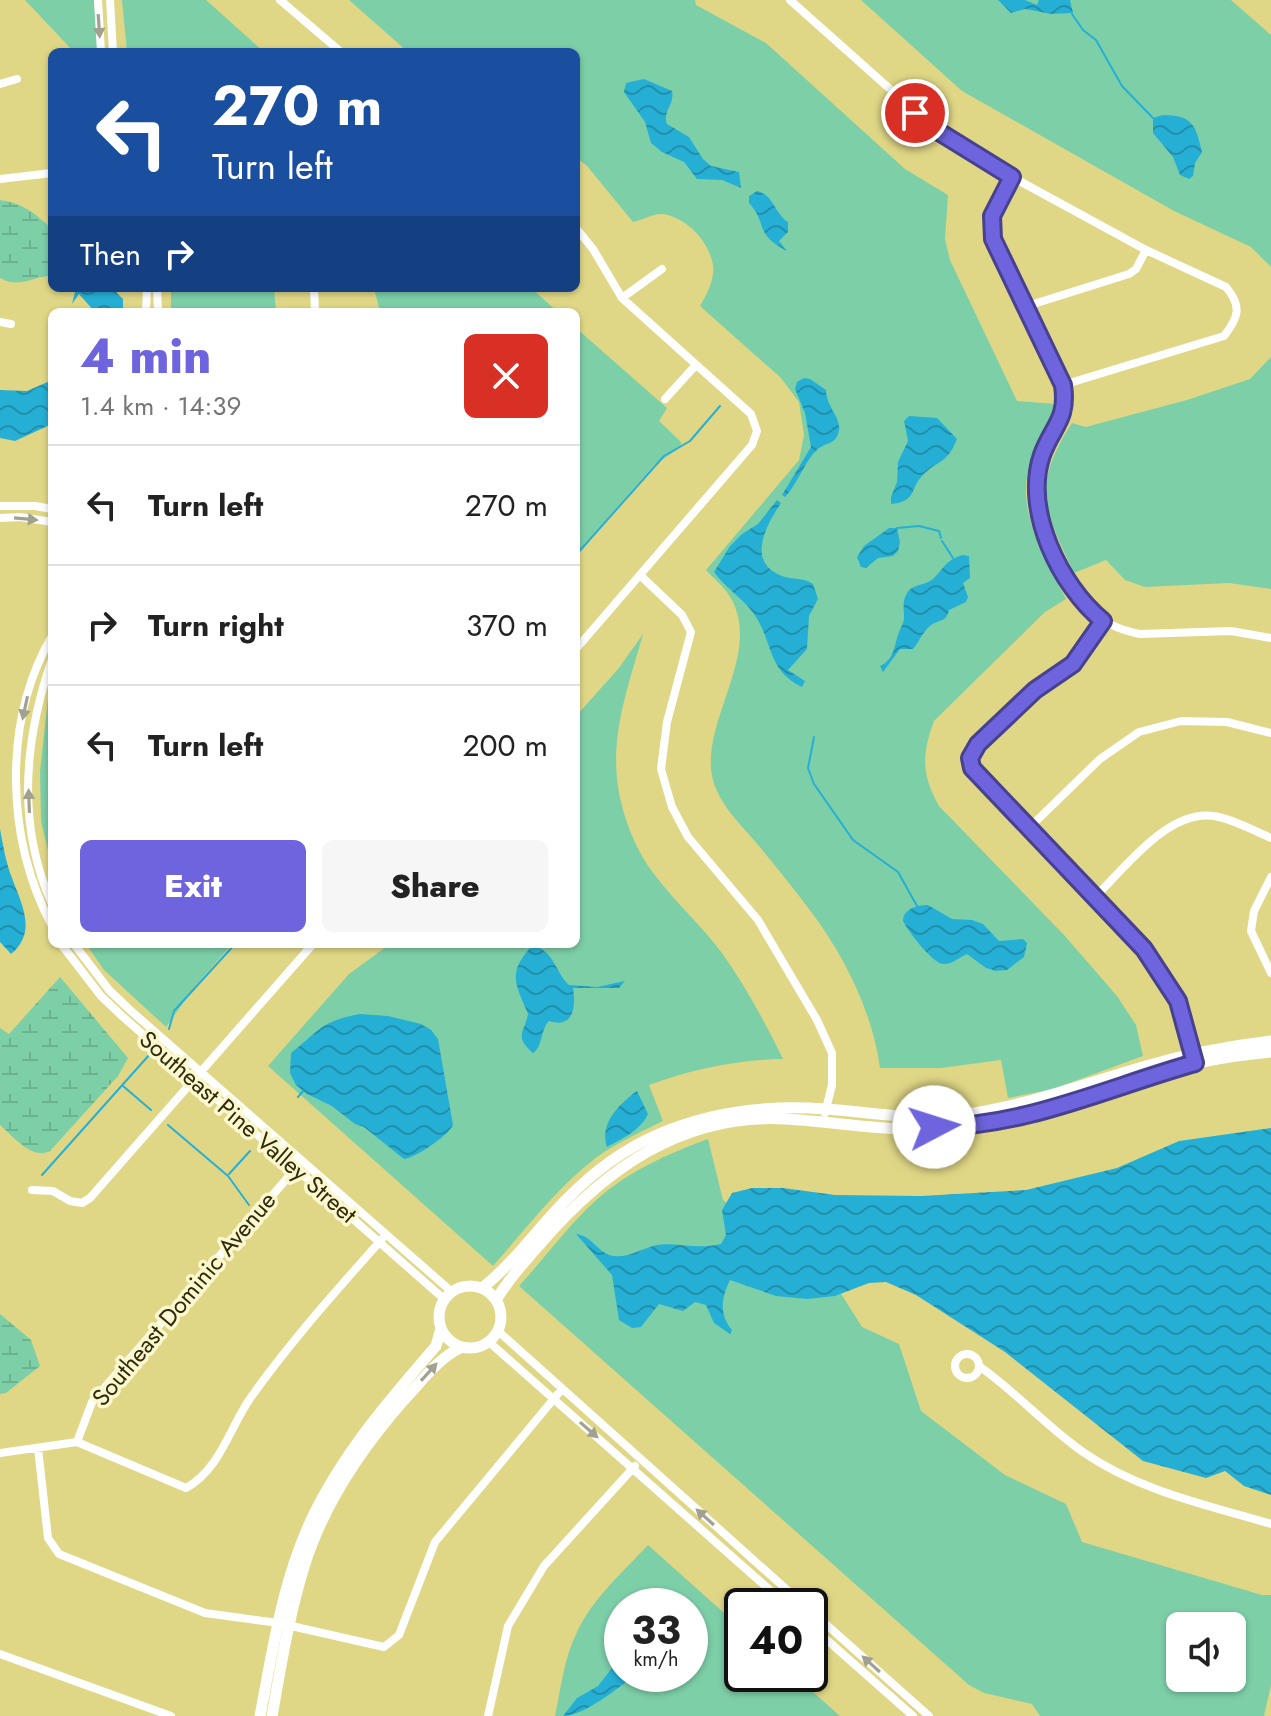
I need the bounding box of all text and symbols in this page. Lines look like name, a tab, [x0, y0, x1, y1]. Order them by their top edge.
one-way arrow	[93, 14, 106, 39]
text: 270 m	[212, 65, 382, 146]
pin	[881, 79, 949, 147]
icon: left	[80, 80, 184, 184]
icon: arrive	[893, 91, 937, 135]
text: Turn left	[212, 140, 333, 192]
icon: right	[157, 232, 201, 276]
text: Then	[80, 233, 141, 276]
text: 4 min	[80, 322, 211, 391]
button: close	[464, 334, 548, 418]
text: 1.4 km · 14:39	[80, 387, 241, 425]
icon: left	[80, 483, 124, 527]
text: Turn left	[148, 484, 263, 527]
text: 270 m	[465, 484, 548, 527]
one-way arrow	[14, 513, 39, 526]
icon: right	[80, 603, 124, 647]
text: Turn right	[148, 604, 284, 647]
text: 370 m	[466, 604, 548, 647]
one-way arrow	[18, 696, 31, 721]
icon: left	[80, 723, 124, 767]
text: Turn left	[148, 724, 263, 767]
text: 200 m	[463, 724, 548, 767]
one-way arrow	[22, 788, 35, 814]
button: Exit	[80, 840, 306, 932]
button: Share	[322, 840, 548, 932]
street label: Southeast Pine Valley Street	[132, 1022, 365, 1231]
position arrow	[892, 1085, 976, 1169]
street label: Southeast Dominic Avenue	[83, 1184, 284, 1414]
one-way arrow	[420, 1363, 438, 1382]
one-way arrow	[579, 1421, 598, 1439]
one-way arrow	[695, 1508, 715, 1526]
speed limit sign: 40	[724, 1588, 828, 1692]
text: 33	[631, 1601, 681, 1659]
map controls	[1166, 1612, 1246, 1692]
button: sound	[1166, 1612, 1246, 1692]
text: km/h	[633, 1645, 679, 1674]
one-way arrow	[861, 1656, 880, 1674]

